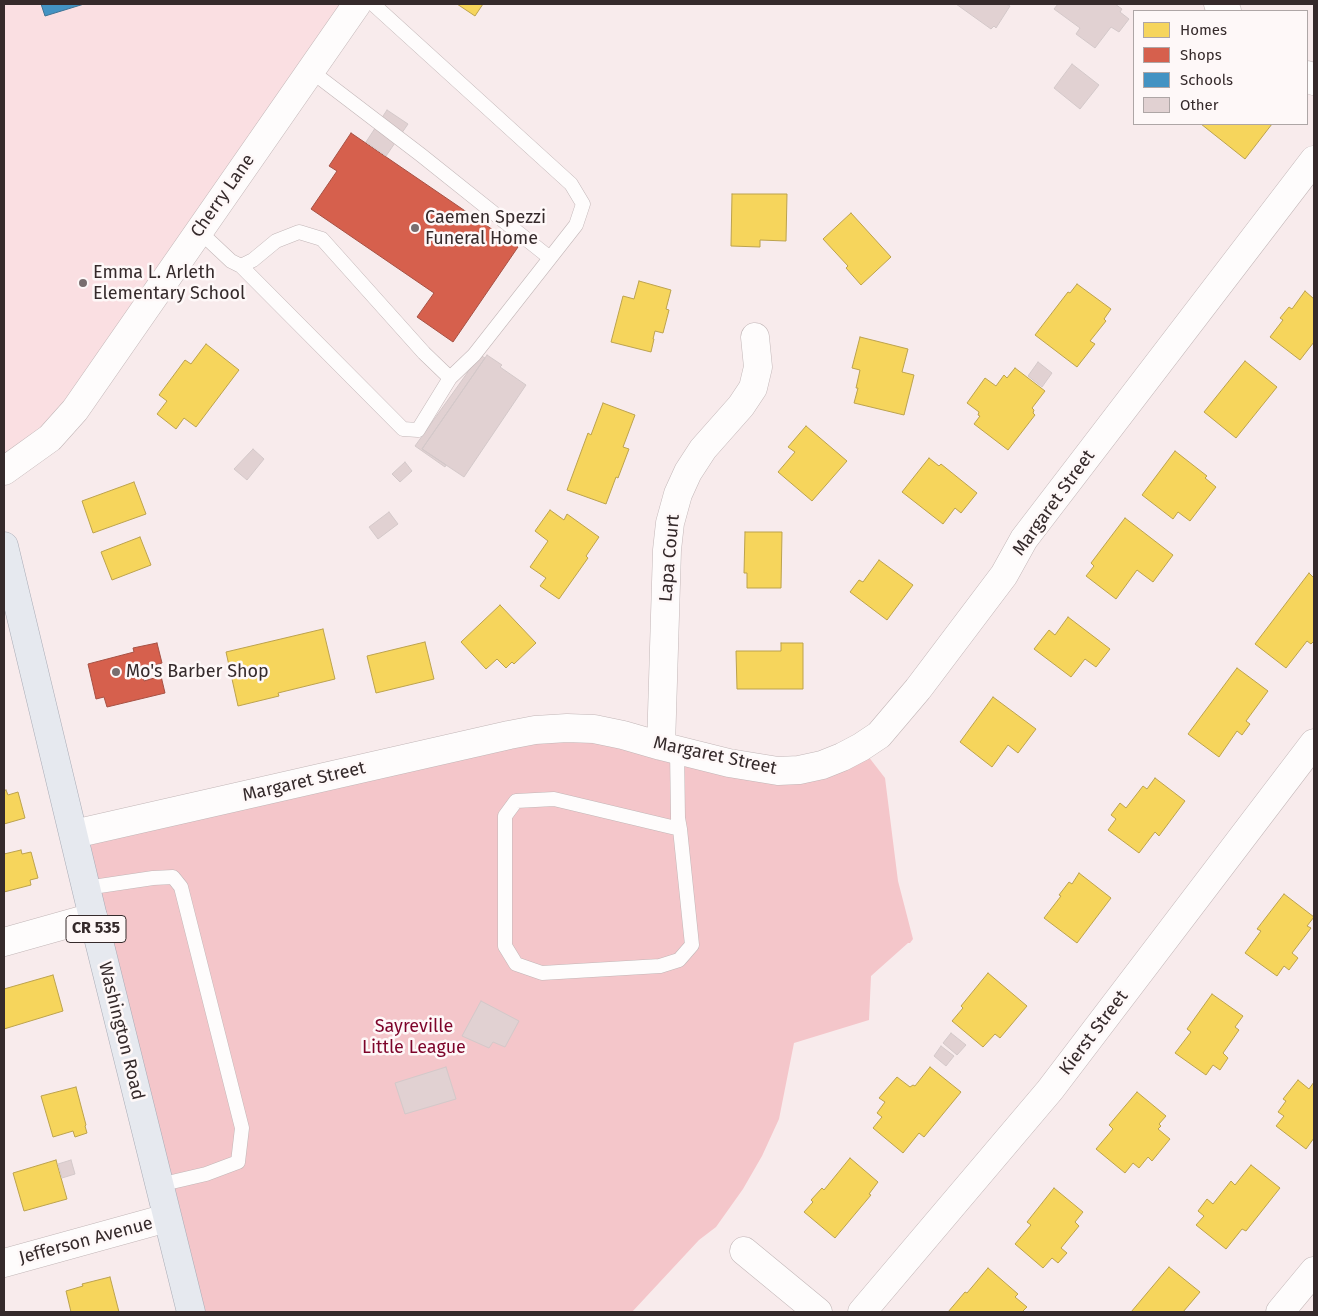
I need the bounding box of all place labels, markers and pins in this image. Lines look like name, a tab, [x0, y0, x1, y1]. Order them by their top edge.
place label: Caemen Spezzi Funeral Home	[425, 207, 546, 250]
marker: Caemen Spezzi Funeral Home	[409, 222, 421, 234]
place label: Emma L. Arleth Elementary School	[93, 262, 245, 304]
marker: Emma L. Arleth Elementary School	[77, 277, 89, 289]
place label: Mo's Barber Shop	[126, 661, 269, 683]
marker: Mo's Barber Shop	[110, 666, 122, 678]

